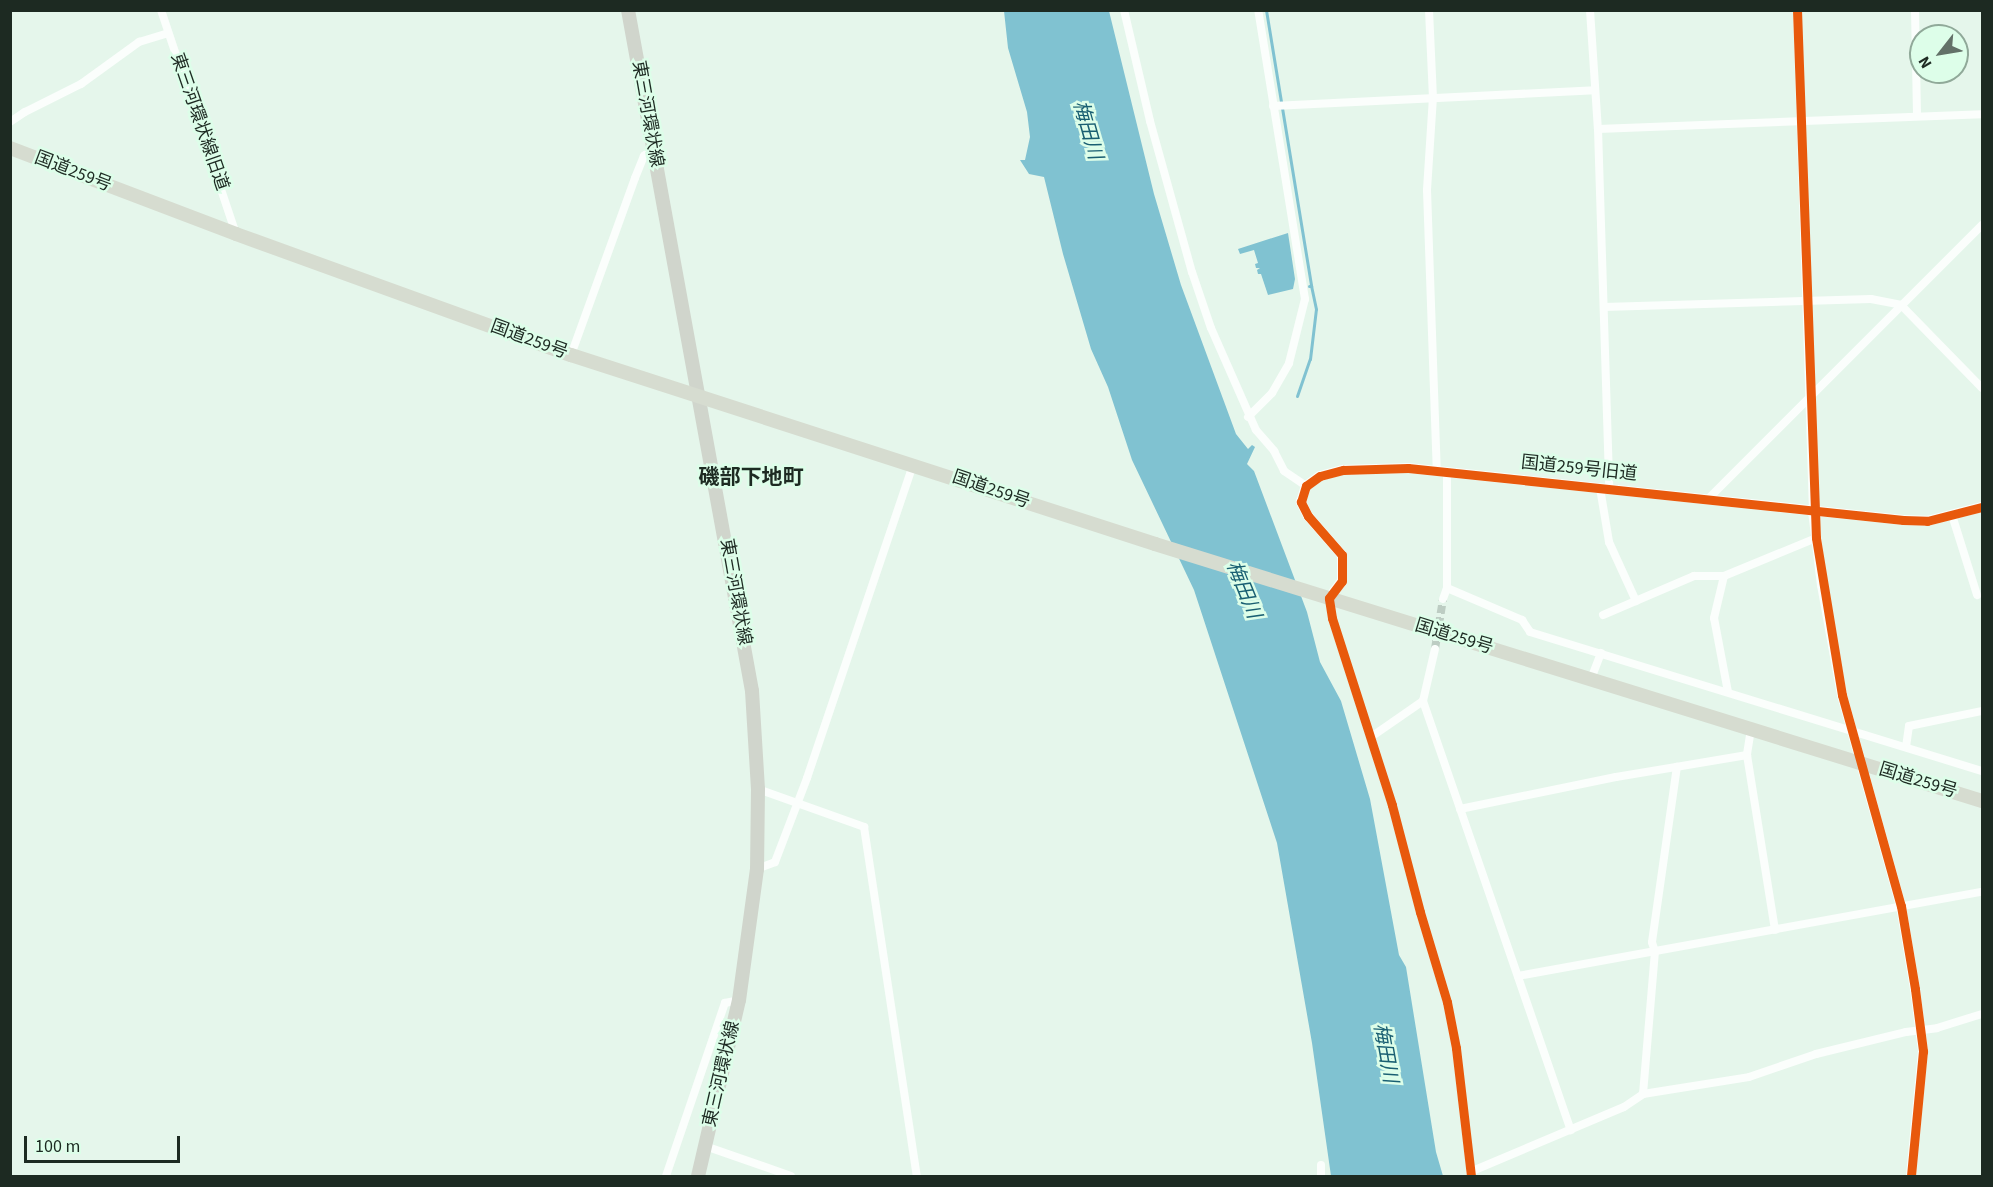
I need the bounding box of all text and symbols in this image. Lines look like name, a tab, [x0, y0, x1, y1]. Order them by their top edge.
north arrow	[1909, 24, 1969, 84]
street label: 東三河環状線旧道	[165, 50, 233, 194]
text: N	[1913, 52, 1937, 72]
street label: 東三河環状線	[627, 59, 667, 169]
water label: 梅田川	[1067, 98, 1107, 162]
street label: 国道259号	[31, 147, 115, 197]
street label: 国道259号	[487, 316, 571, 364]
street label: 国道259号旧道	[1520, 452, 1638, 486]
district label: 磯部下地町	[699, 464, 803, 490]
street label: 国道259号	[949, 467, 1033, 513]
street label: 東三河環状線	[715, 537, 755, 647]
water label: 梅田川	[1221, 558, 1265, 622]
street label: 国道259号	[1412, 615, 1496, 659]
street label: 国道259号	[1876, 759, 1960, 803]
street label: 東三河環状線	[699, 1019, 745, 1129]
water label: 梅田川	[1368, 1021, 1402, 1085]
scale bar	[27, 1124, 183, 1162]
text: 100 m	[35, 1134, 80, 1159]

